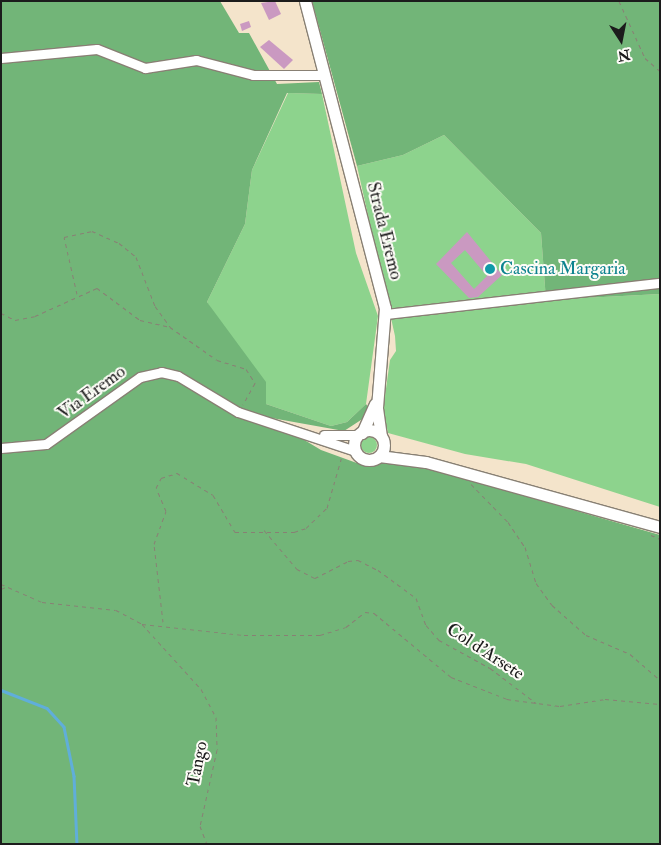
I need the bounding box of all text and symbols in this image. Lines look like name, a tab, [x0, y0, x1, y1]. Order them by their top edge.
north arrow	[596, 15, 646, 65]
text: N	[616, 46, 632, 65]
street label: Strada Eremo	[361, 180, 407, 282]
place label: Cascina Margaria	[500, 258, 626, 280]
marker: Cascina Margaria	[484, 263, 496, 275]
street label: Via Eremo	[54, 361, 130, 425]
street label: Col d'Arsete	[442, 619, 528, 685]
street label: Tango	[183, 740, 213, 788]

